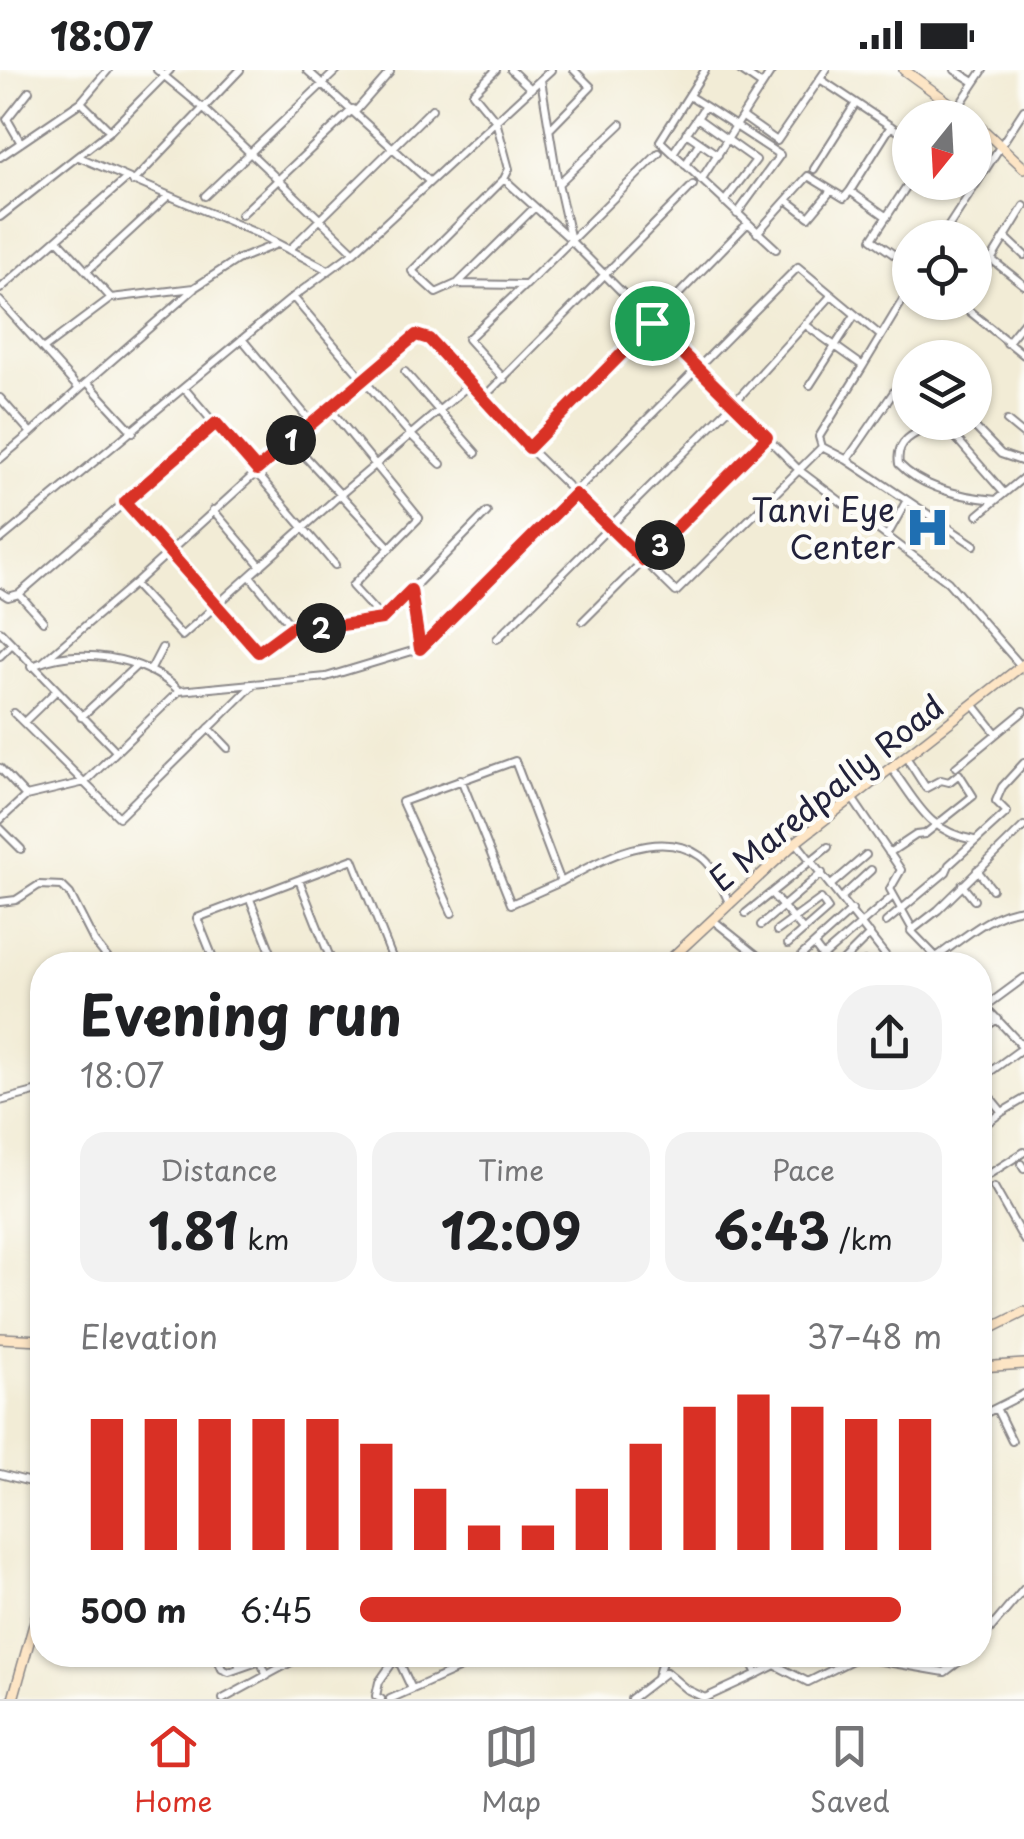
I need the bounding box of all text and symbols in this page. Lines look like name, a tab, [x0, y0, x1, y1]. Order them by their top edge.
text: 18:07	[50, 7, 153, 64]
north arrow	[892, 100, 992, 200]
map controls	[892, 100, 992, 440]
button: locate	[892, 220, 992, 320]
pin	[610, 281, 695, 366]
icon: arrive	[625, 296, 680, 351]
button: layers	[892, 340, 992, 440]
pin: 1	[266, 415, 316, 465]
text: 1	[284, 418, 298, 461]
place label: Tanvi Eye Center	[751, 485, 895, 570]
hospital icon: Tanvi Eye Center	[904, 503, 952, 551]
pin: 3	[635, 520, 685, 570]
text: 3	[651, 523, 669, 566]
pin: 2	[296, 603, 346, 653]
text: 2	[311, 606, 331, 649]
street label: E Maredpally Road	[698, 682, 954, 902]
text: Evening run	[80, 972, 402, 1055]
button: share	[837, 985, 942, 1090]
text: 18:07	[80, 1051, 164, 1099]
text: Distance	[160, 1148, 277, 1191]
text: Time	[478, 1148, 544, 1191]
text: Pace	[772, 1148, 835, 1191]
text: 1.81	[148, 1191, 238, 1267]
text: 12:09	[441, 1191, 581, 1267]
text: 6:43	[714, 1191, 830, 1267]
text: km	[238, 1217, 289, 1260]
text: /km	[830, 1217, 893, 1260]
text: Elevation	[80, 1312, 218, 1360]
text: 37–48 m	[807, 1312, 942, 1360]
text: 500 m	[80, 1586, 186, 1634]
text: 6:45	[240, 1586, 312, 1634]
tab: Home	[134, 1719, 212, 1822]
tab: Map	[481, 1719, 541, 1822]
tab: Saved	[810, 1719, 890, 1822]

